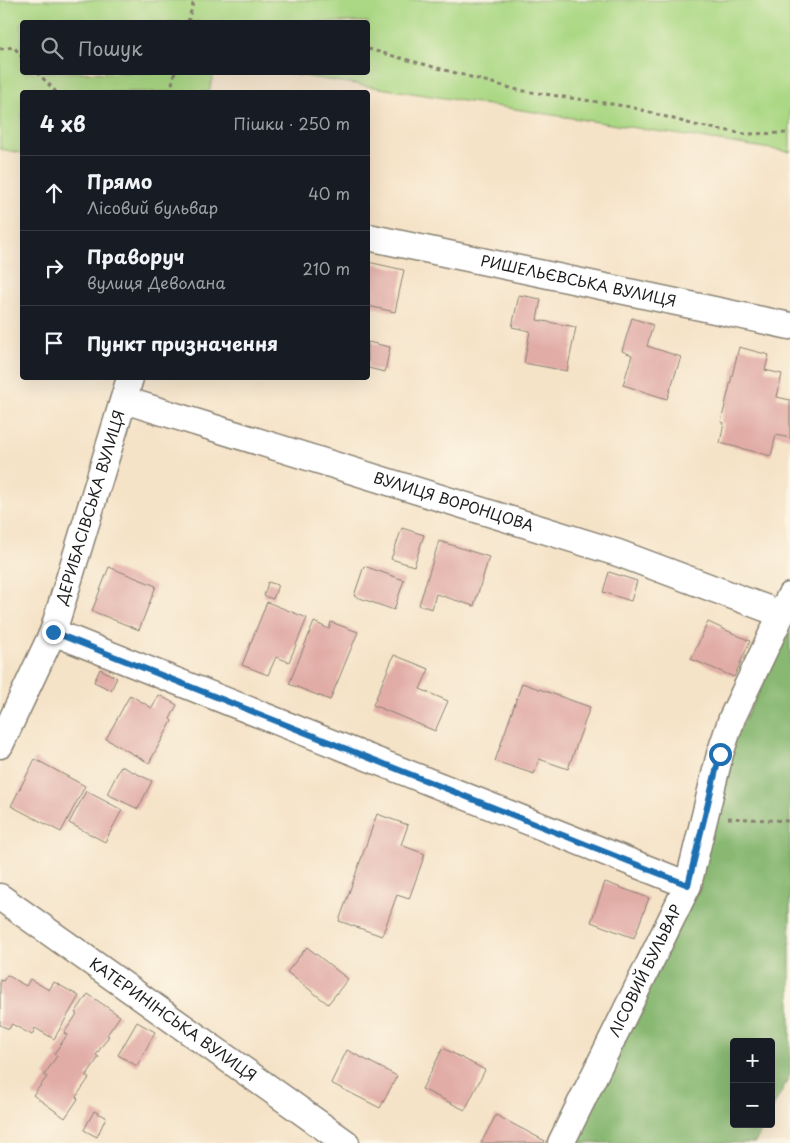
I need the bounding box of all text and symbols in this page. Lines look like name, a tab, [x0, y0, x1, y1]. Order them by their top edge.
search box	[20, 20, 370, 75]
icon: search	[38, 34, 66, 62]
text: Пошук	[78, 34, 143, 62]
text: 4 хв	[40, 107, 86, 139]
text: Пішки · 250 m	[234, 111, 350, 135]
text: Прямо	[87, 167, 152, 195]
icon: ahead	[40, 179, 68, 207]
text: 40 m	[308, 181, 350, 205]
text: Лісовий бульвар	[87, 195, 218, 219]
text: Праворуч	[87, 242, 184, 270]
street label: РИШЕЛЬЄВСЬКА ВУЛИЦЯ	[479, 248, 679, 312]
icon: right	[40, 254, 68, 282]
text: 210 m	[302, 256, 350, 280]
text: вулиця Деволана	[87, 270, 226, 294]
icon: arrive	[40, 329, 68, 357]
text: Пункт призначення	[87, 329, 278, 357]
street label: ДЕРИБАСІВСЬКА ВУЛИЦЯ	[49, 407, 130, 608]
street label: ВУЛИЦЯ ВОРОНЦОВА	[371, 465, 537, 536]
route end	[42, 621, 65, 644]
route start	[709, 743, 732, 766]
street label: ЛІСОВИЙ БУЛЬВАР	[602, 900, 687, 1040]
street label: КАТЕРИНІНСЬКА ВУЛИЦЯ	[85, 951, 262, 1086]
map controls	[730, 1038, 775, 1128]
button: +	[730, 1038, 775, 1083]
button: −	[730, 1083, 775, 1128]

